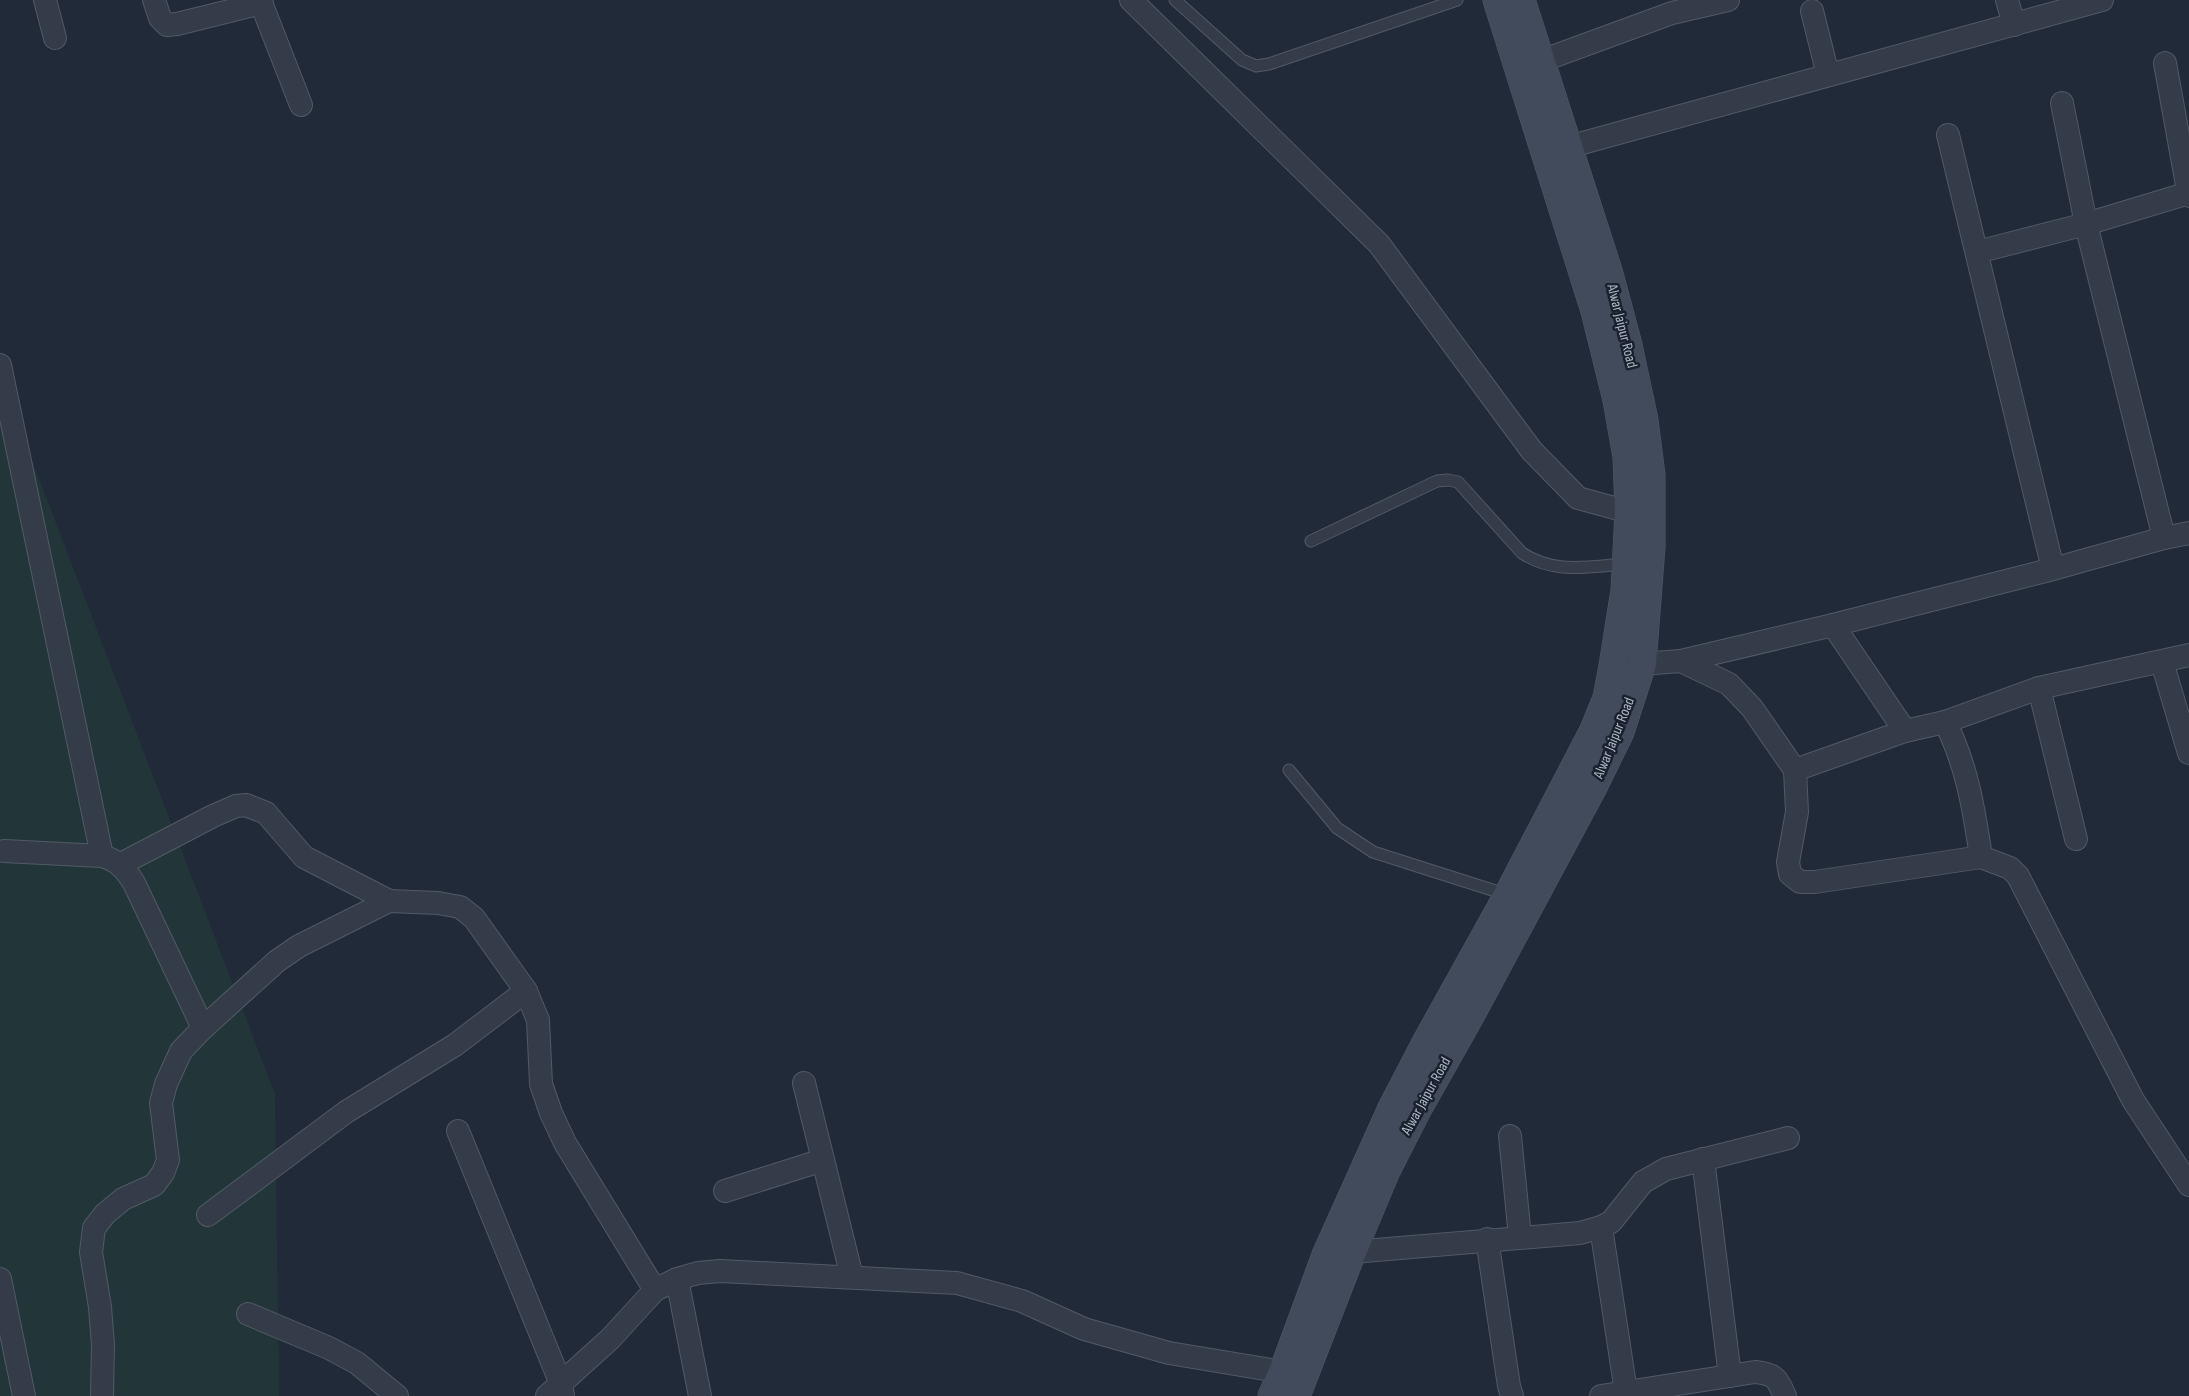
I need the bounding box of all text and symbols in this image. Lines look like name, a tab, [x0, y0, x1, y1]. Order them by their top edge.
street label: Alwar Jaipur Road	[1602, 281, 1642, 370]
street label: Alwar Jaipur Road	[1589, 695, 1639, 782]
street label: Alwar Jaipur Road	[1396, 1054, 1455, 1139]

